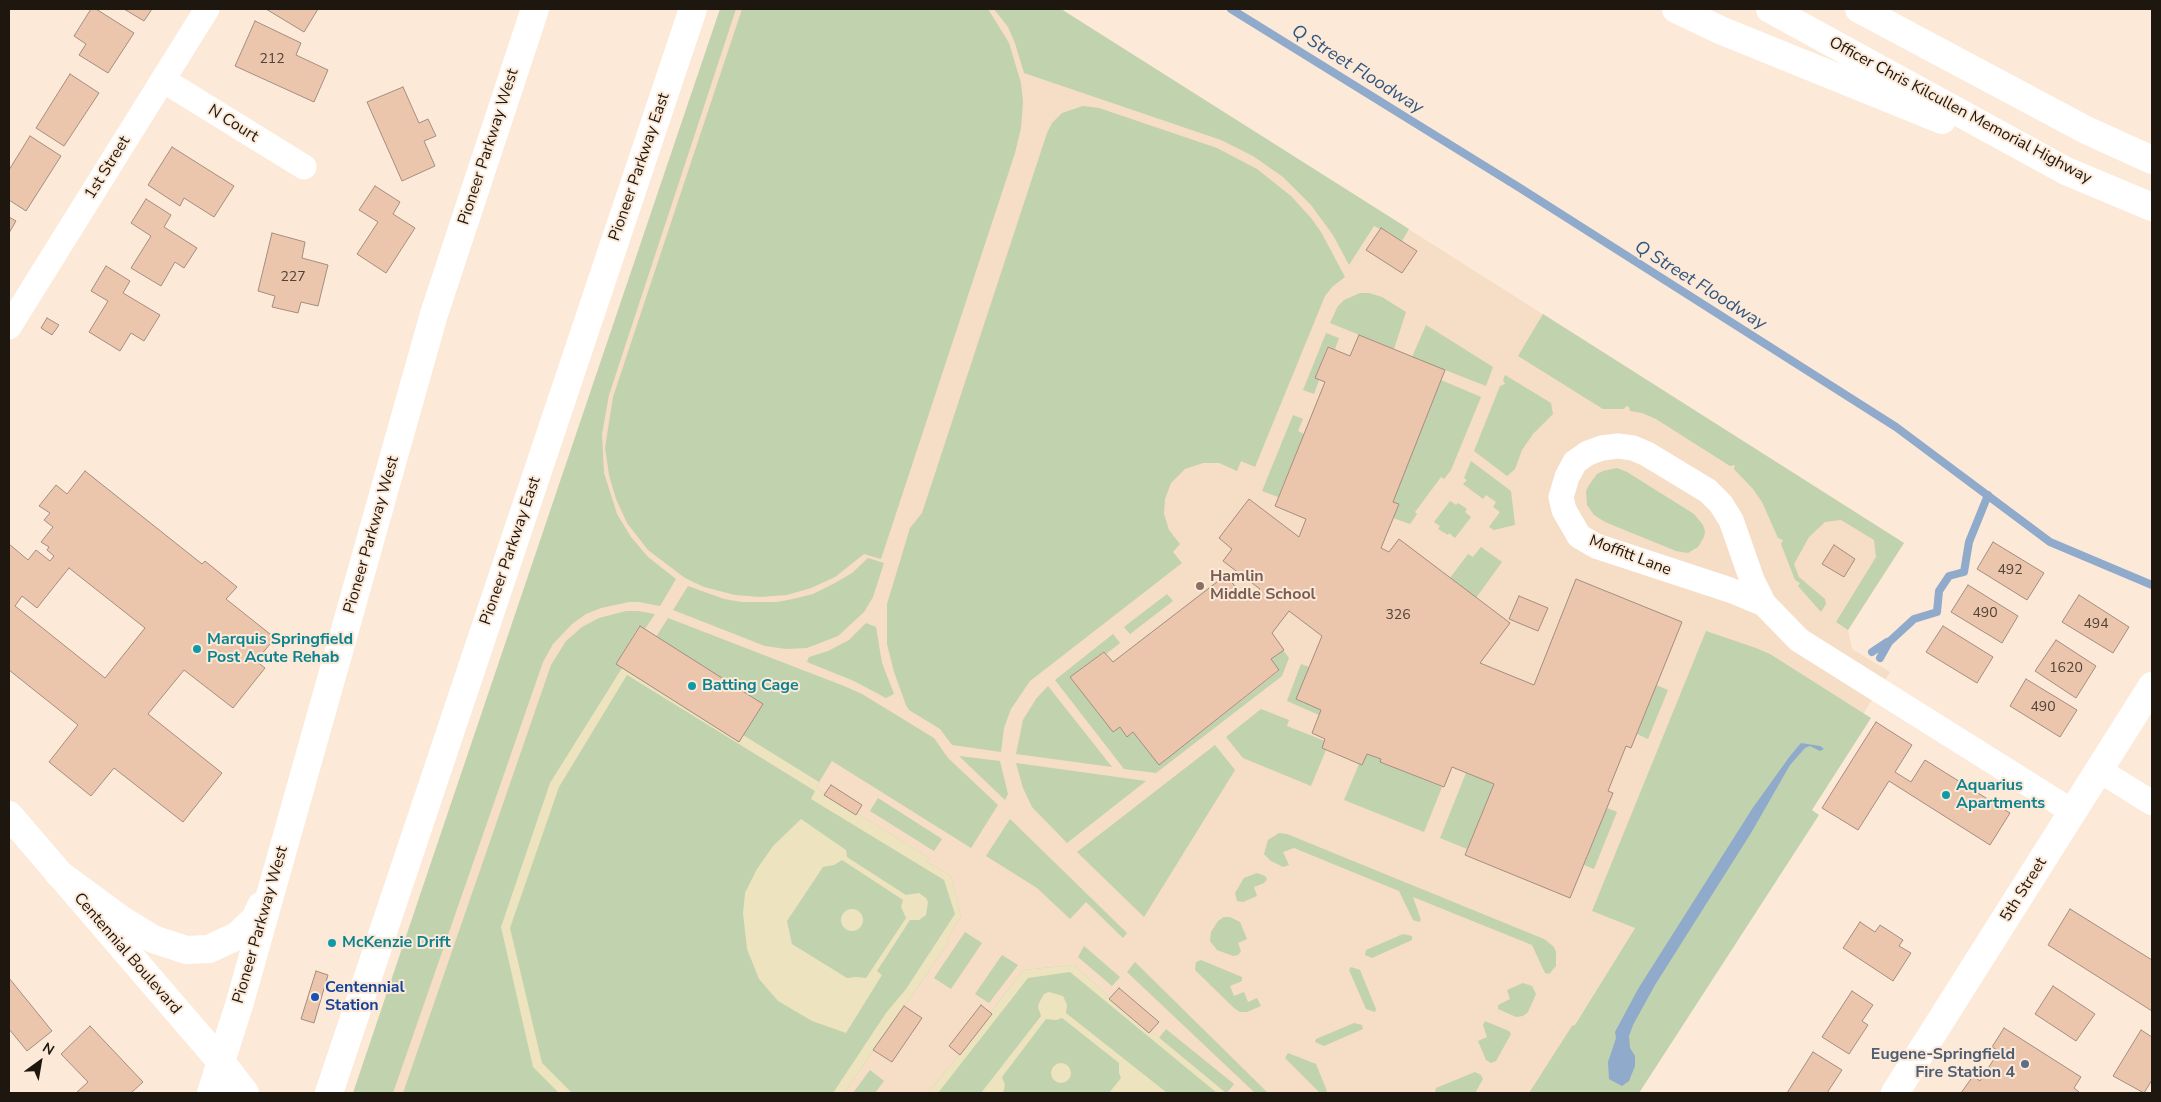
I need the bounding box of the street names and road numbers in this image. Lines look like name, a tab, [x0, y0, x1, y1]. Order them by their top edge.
street label: Officer Chris Kilcullen Memorial Highway	[1825, 33, 2095, 189]
street label: Pioneer Parkway West	[455, 67, 523, 227]
street label: Pioneer Parkway East	[606, 90, 674, 244]
street label: N Court	[204, 101, 262, 147]
street label: 1st Street	[81, 133, 135, 203]
street label: Pioneer Parkway West	[340, 454, 404, 616]
street label: Pioneer Parkway East	[477, 474, 545, 628]
street label: Moffitt Lane	[1586, 532, 1674, 580]
street label: Pioneer Parkway West	[229, 844, 293, 1006]
street label: 5th Street	[1997, 854, 2051, 926]
street label: Centennial Boulevard	[69, 889, 185, 1019]

